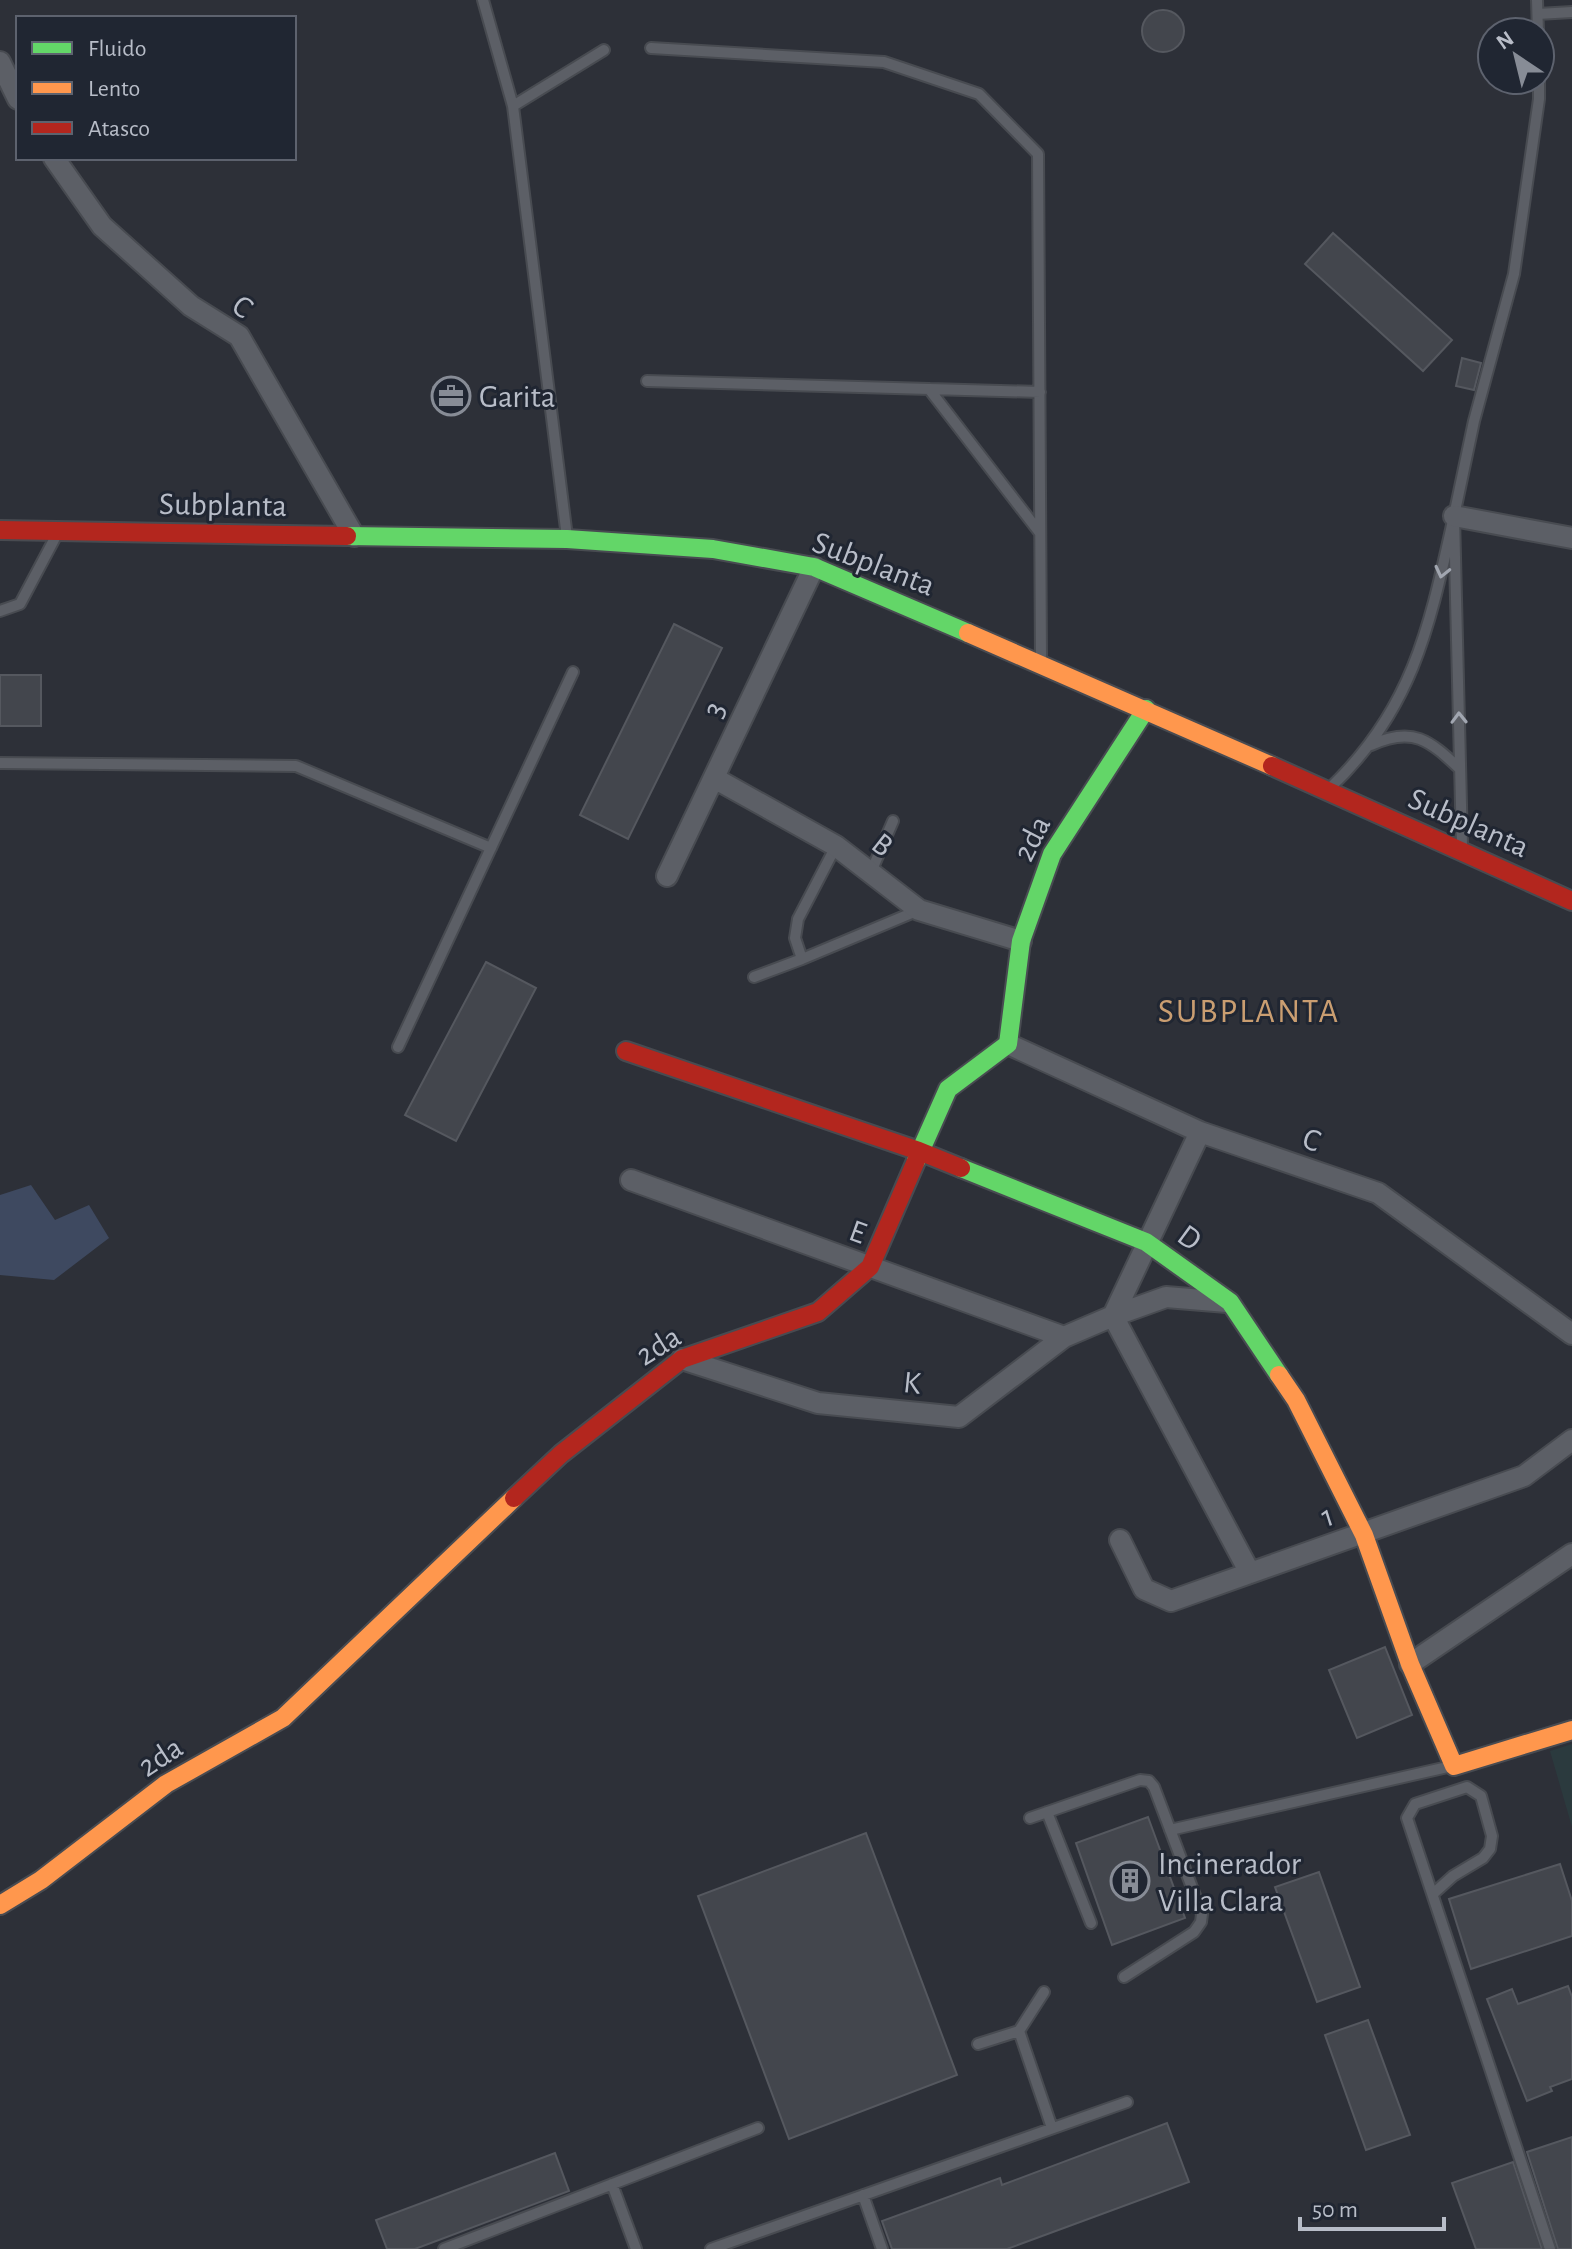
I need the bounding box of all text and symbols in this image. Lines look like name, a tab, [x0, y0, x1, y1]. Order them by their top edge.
legend	[16, 16, 296, 160]
north arrow	[1476, 16, 1556, 96]
text: N	[1493, 27, 1518, 54]
text: Fluido	[88, 37, 147, 61]
text: Lento	[88, 77, 140, 101]
text: Atasco	[88, 117, 150, 141]
street label: C	[226, 289, 259, 325]
office icon: Garita	[430, 375, 472, 417]
place label: Garita	[479, 381, 555, 413]
street label: Subplanta	[159, 488, 287, 522]
street label: Subplanta	[808, 526, 939, 602]
one-way arrow	[1434, 564, 1451, 578]
street label: 3	[697, 697, 731, 722]
one-way arrow	[1451, 711, 1468, 724]
street label: Subplanta	[1404, 782, 1534, 864]
street label: 2da	[1007, 811, 1057, 866]
street label: B	[866, 827, 899, 863]
district label: SUBPLANTA	[1158, 995, 1340, 1029]
street label: C	[1299, 1122, 1325, 1158]
street label: E	[845, 1214, 870, 1250]
street label: D	[1172, 1219, 1207, 1257]
street label: 2da	[631, 1320, 686, 1372]
street label: K	[902, 1366, 923, 1400]
street label: 1	[1317, 1499, 1337, 1533]
street label: 2da	[133, 1731, 189, 1783]
place label: Incinerador Villa Clara	[1158, 1848, 1302, 1917]
building icon: Incinerador Villa Clara	[1109, 1860, 1151, 1902]
scale bar	[1300, 2181, 1444, 2231]
text: 50 m	[1312, 2198, 1358, 2222]

